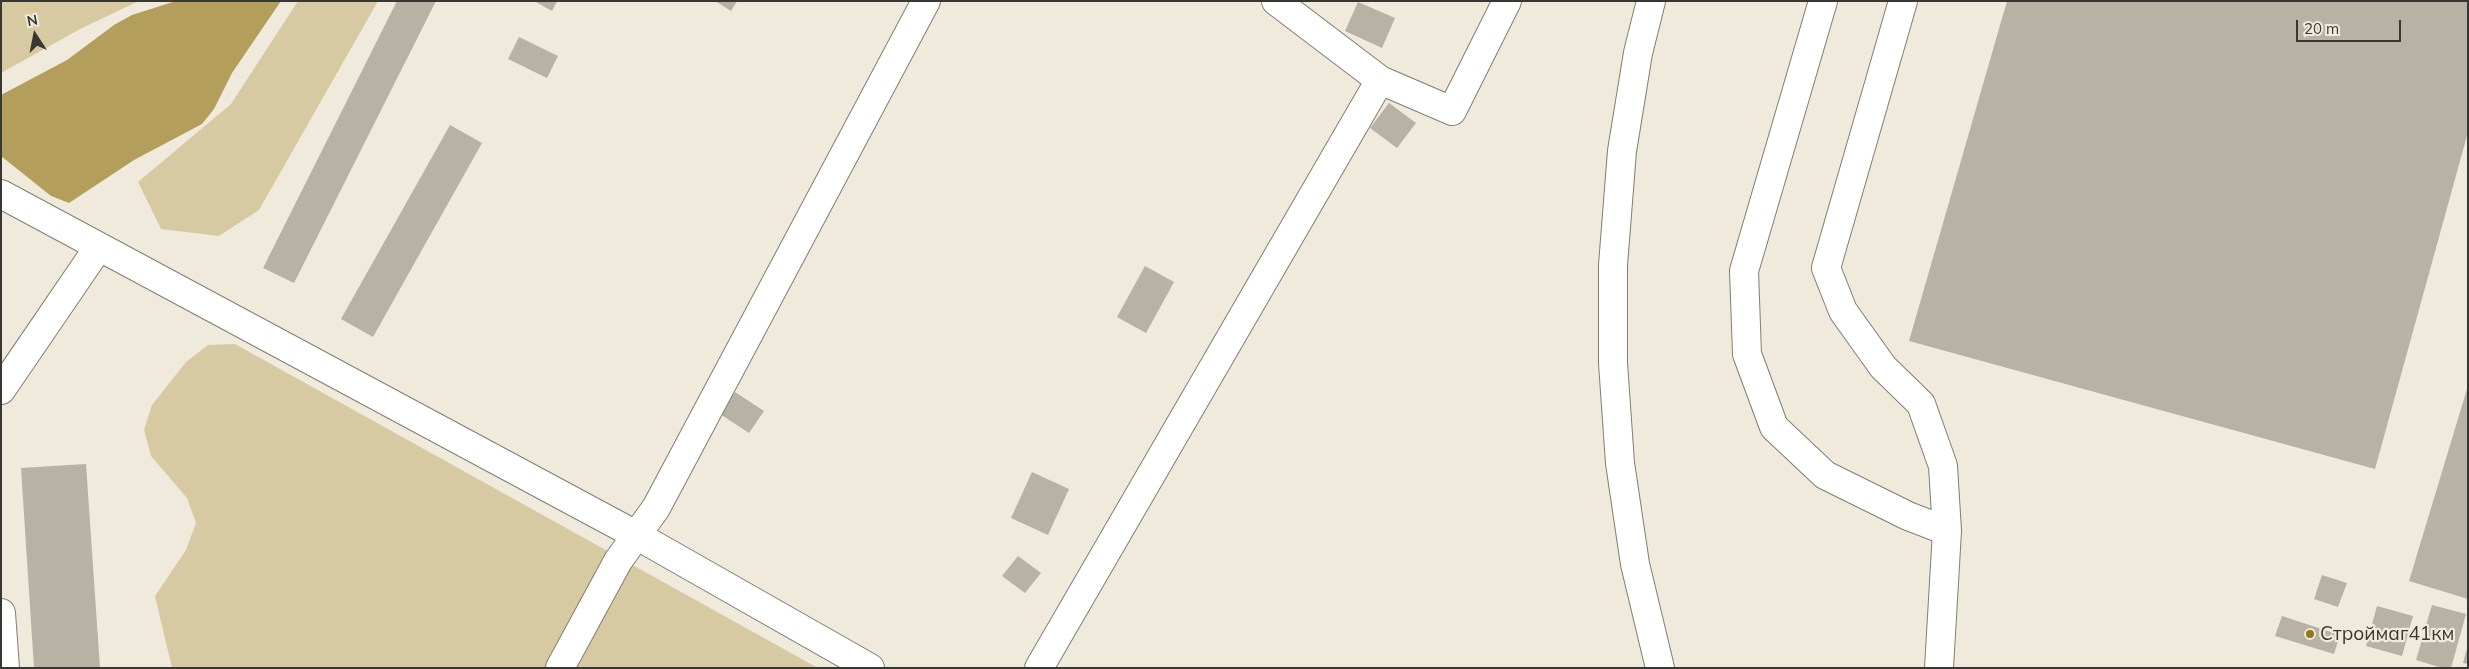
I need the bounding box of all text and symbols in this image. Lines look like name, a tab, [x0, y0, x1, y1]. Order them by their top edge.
north arrow	[10, 10, 60, 60]
text: N	[25, 10, 39, 30]
scale bar	[2299, 10, 2404, 42]
text: 20 m	[2304, 19, 2339, 38]
place label: Строймаг41км	[2320, 623, 2454, 645]
marker: Строймаг41км	[2304, 628, 2316, 640]

